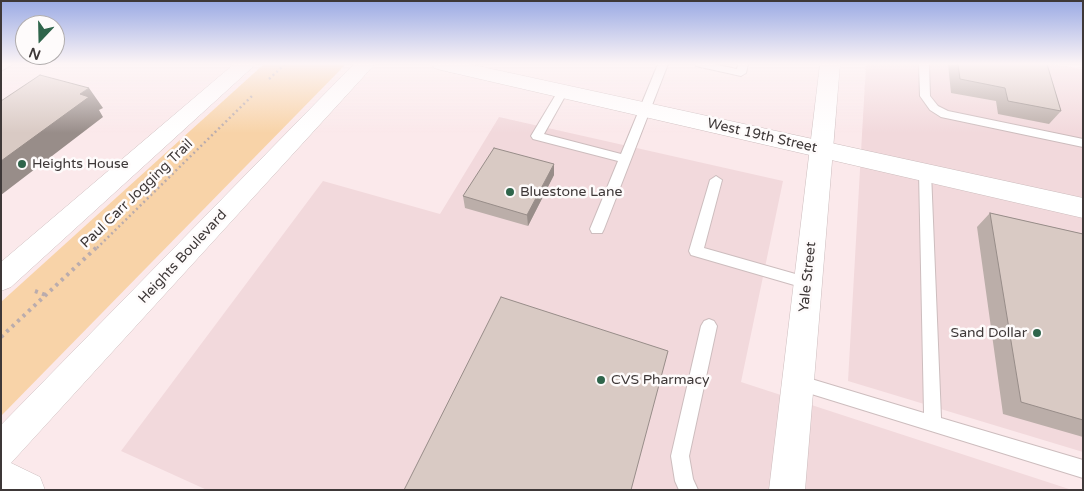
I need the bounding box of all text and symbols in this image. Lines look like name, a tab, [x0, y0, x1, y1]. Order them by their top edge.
north arrow	[15, 15, 65, 65]
text: N	[27, 44, 43, 63]
street label: West 19th Street	[705, 115, 819, 157]
street label: Paul Carr Jogging Trail	[77, 136, 197, 252]
place label: Heights House	[32, 156, 129, 172]
marker: Heights House	[16, 158, 28, 170]
place label: Bluestone Lane	[520, 184, 622, 200]
marker: Bluestone Lane	[504, 186, 516, 198]
street label: Heights Boulevard	[135, 207, 231, 307]
street label: Yale Street	[796, 241, 820, 313]
place label: Sand Dollar	[951, 325, 1027, 341]
marker: Sand Dollar	[1031, 327, 1043, 339]
place label: CVS Pharmacy	[611, 372, 709, 388]
marker: CVS Pharmacy	[595, 374, 607, 386]

